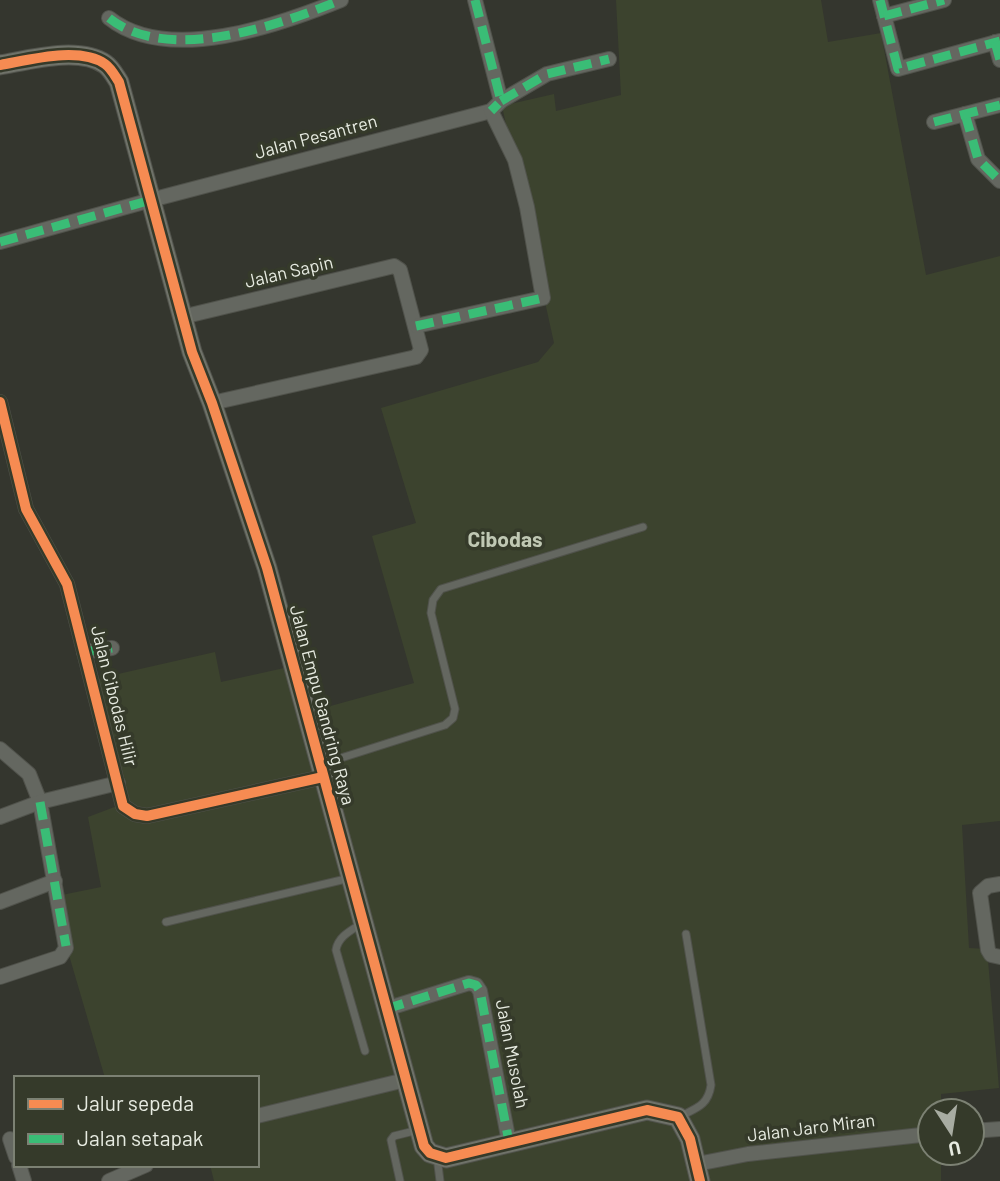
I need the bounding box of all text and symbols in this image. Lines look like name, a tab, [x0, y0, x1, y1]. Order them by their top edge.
street label: Jalan Pesantren	[252, 109, 379, 163]
street label: Jalan Sapin	[242, 250, 335, 292]
district label: Cibodas	[467, 526, 543, 551]
street label: Jalan Empu Gandring Raya	[286, 602, 360, 807]
street label: Jalan Cibodas Hilir	[87, 623, 143, 769]
street label: Jalan Musolah	[492, 998, 534, 1110]
legend	[14, 1076, 259, 1167]
text: Jalur sepeda	[77, 1090, 194, 1115]
north arrow	[916, 1097, 986, 1167]
street label: Jalan Jaro Miran	[746, 1108, 876, 1146]
text: Jalan setapak	[77, 1125, 203, 1150]
text: U	[946, 1137, 963, 1162]

